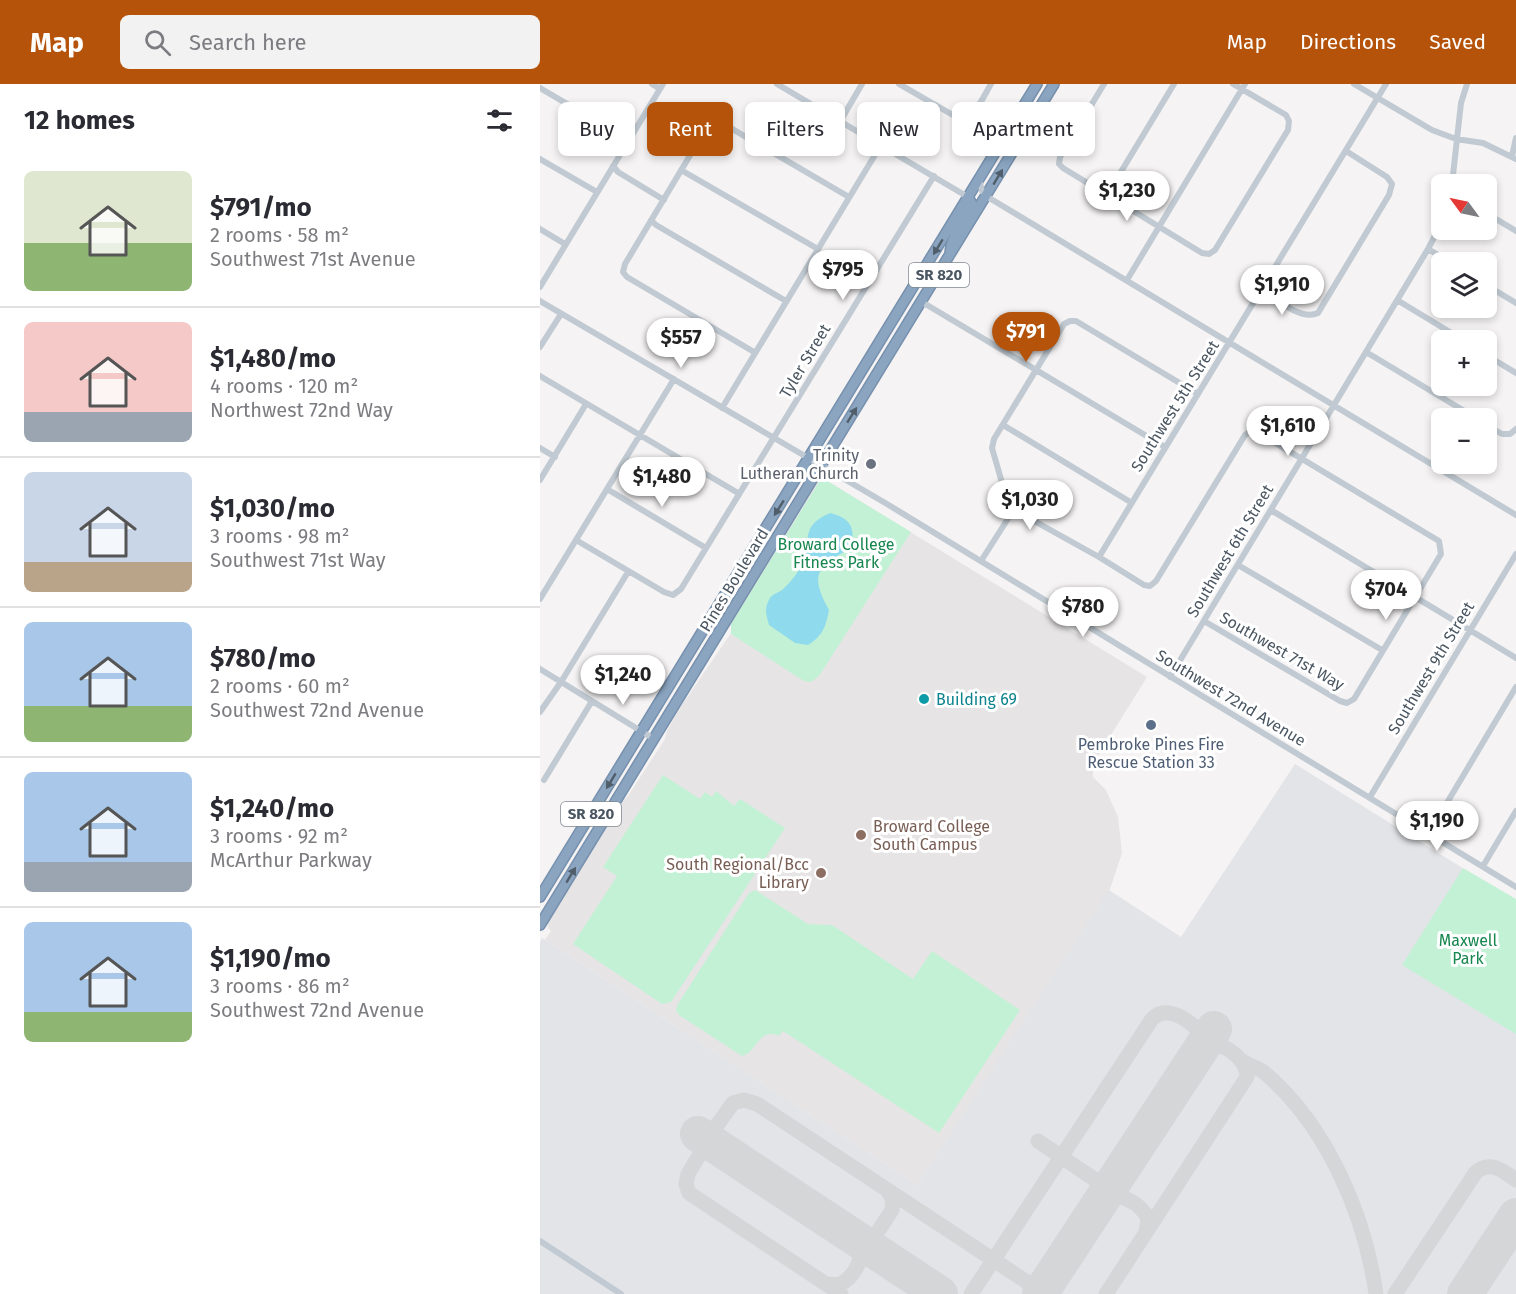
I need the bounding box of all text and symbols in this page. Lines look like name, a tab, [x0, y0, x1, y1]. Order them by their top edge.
search box	[120, 15, 540, 69]
text: Map	[30, 26, 84, 59]
icon: search	[141, 26, 174, 59]
text: Search here	[189, 29, 307, 56]
text: Map	[1227, 29, 1267, 55]
text: Directions	[1300, 29, 1396, 55]
text: Saved	[1429, 29, 1486, 55]
chip: Buy	[558, 102, 635, 156]
chip: Rent	[647, 102, 733, 156]
chip: Filters	[745, 102, 845, 156]
chip: New	[857, 102, 940, 156]
chip: Apartment	[952, 102, 1095, 156]
icon: filters	[483, 104, 516, 137]
text: 12 homes	[24, 105, 135, 136]
one-way arrow	[993, 168, 1003, 185]
pin: $1,230	[1078, 171, 1176, 222]
north arrow	[1431, 174, 1497, 240]
map controls	[1431, 174, 1497, 474]
text: $1,230	[1099, 178, 1155, 202]
text: $791/mo	[210, 192, 312, 223]
icon: home	[72, 195, 144, 267]
text: 2 rooms · 58 m²	[210, 223, 349, 247]
one-way arrow	[932, 239, 943, 255]
text: Southwest 71st Avenue	[210, 247, 416, 271]
pin: $795	[807, 250, 879, 301]
button: layers	[1431, 252, 1497, 318]
text: $795	[822, 257, 864, 281]
road number: SR 820	[909, 263, 969, 287]
pin: $1,910	[1233, 265, 1331, 316]
text: $1,910	[1254, 272, 1310, 296]
pin: $791	[990, 312, 1062, 363]
pin: $557	[645, 318, 717, 369]
text: $791	[1006, 319, 1046, 343]
street label: Tyler Street	[776, 320, 835, 401]
text: $557	[660, 325, 702, 349]
button: +	[1431, 330, 1497, 396]
street label: Southwest 5th Street	[1127, 337, 1223, 475]
text: $1,480/mo	[210, 343, 336, 374]
icon: home	[72, 346, 144, 418]
text: 4 rooms · 120 m²	[210, 374, 358, 398]
text: Northwest 72nd Way	[210, 398, 393, 422]
pin: $1,610	[1239, 406, 1337, 457]
one-way arrow	[847, 407, 858, 423]
button: −	[1431, 408, 1497, 474]
text: $1,610	[1260, 413, 1316, 437]
place label: Trinity Lutheran Church	[740, 446, 859, 483]
pin: $1,480	[613, 457, 711, 508]
marker: Trinity Lutheran Church	[864, 457, 878, 471]
text: $1,480	[633, 464, 691, 488]
pin: $1,030	[981, 480, 1079, 531]
street label: Southwest 6th Street	[1183, 481, 1277, 621]
text: $1,030	[1001, 487, 1059, 511]
text: $1,030/mo	[210, 493, 335, 524]
icon: home	[72, 496, 144, 568]
one-way arrow	[773, 500, 784, 516]
text: 3 rooms · 98 m²	[210, 524, 350, 548]
street label: Pines Boulevard	[696, 525, 772, 635]
park label: Broward College Fitness Park	[777, 535, 895, 572]
text: Southwest 71st Way	[210, 548, 386, 572]
pin: $704	[1350, 570, 1422, 621]
text: $704	[1365, 577, 1407, 601]
pin: $780	[1047, 587, 1119, 638]
text: $780	[1062, 594, 1104, 618]
street label: Southwest 9th Street	[1384, 598, 1478, 738]
street label: Southwest 71st Way	[1216, 608, 1348, 694]
text: $780/mo	[210, 643, 316, 674]
icon: home	[72, 646, 144, 718]
street label: Southwest 72nd Avenue	[1153, 646, 1309, 750]
pin: $1,240	[574, 655, 672, 706]
text: $1,240	[594, 662, 652, 686]
text: 2 rooms · 60 m²	[210, 674, 350, 698]
place label: Building 69	[936, 690, 1017, 709]
marker: Building 69	[917, 692, 931, 706]
text: Southwest 72nd Avenue	[210, 698, 424, 722]
marker: Pembroke Pines Fire Rescue Station 33	[1144, 718, 1158, 732]
place label: Pembroke Pines Fire Rescue Station 33	[1078, 735, 1224, 772]
one-way arrow	[605, 773, 616, 789]
text: $1,240/mo	[210, 793, 334, 824]
icon: home	[72, 796, 144, 868]
pin: $1,190	[1388, 801, 1486, 852]
road number: SR 820	[561, 802, 621, 826]
text: $1,190	[1410, 808, 1464, 832]
place label: Broward College South Campus	[873, 817, 990, 854]
text: 3 rooms · 92 m²	[210, 824, 348, 848]
marker: Broward College South Campus	[854, 828, 868, 842]
text: McArthur Parkway	[210, 848, 372, 872]
place label: South Regional/Bcc Library	[666, 855, 809, 892]
marker: South Regional/Bcc Library	[814, 866, 828, 880]
one-way arrow	[565, 867, 576, 883]
park label: Maxwell Park	[1439, 931, 1498, 968]
text: $1,190/mo	[210, 943, 331, 974]
icon: home	[72, 946, 144, 1018]
text: 3 rooms · 86 m²	[210, 974, 350, 998]
text: Southwest 72nd Avenue	[210, 998, 424, 1022]

